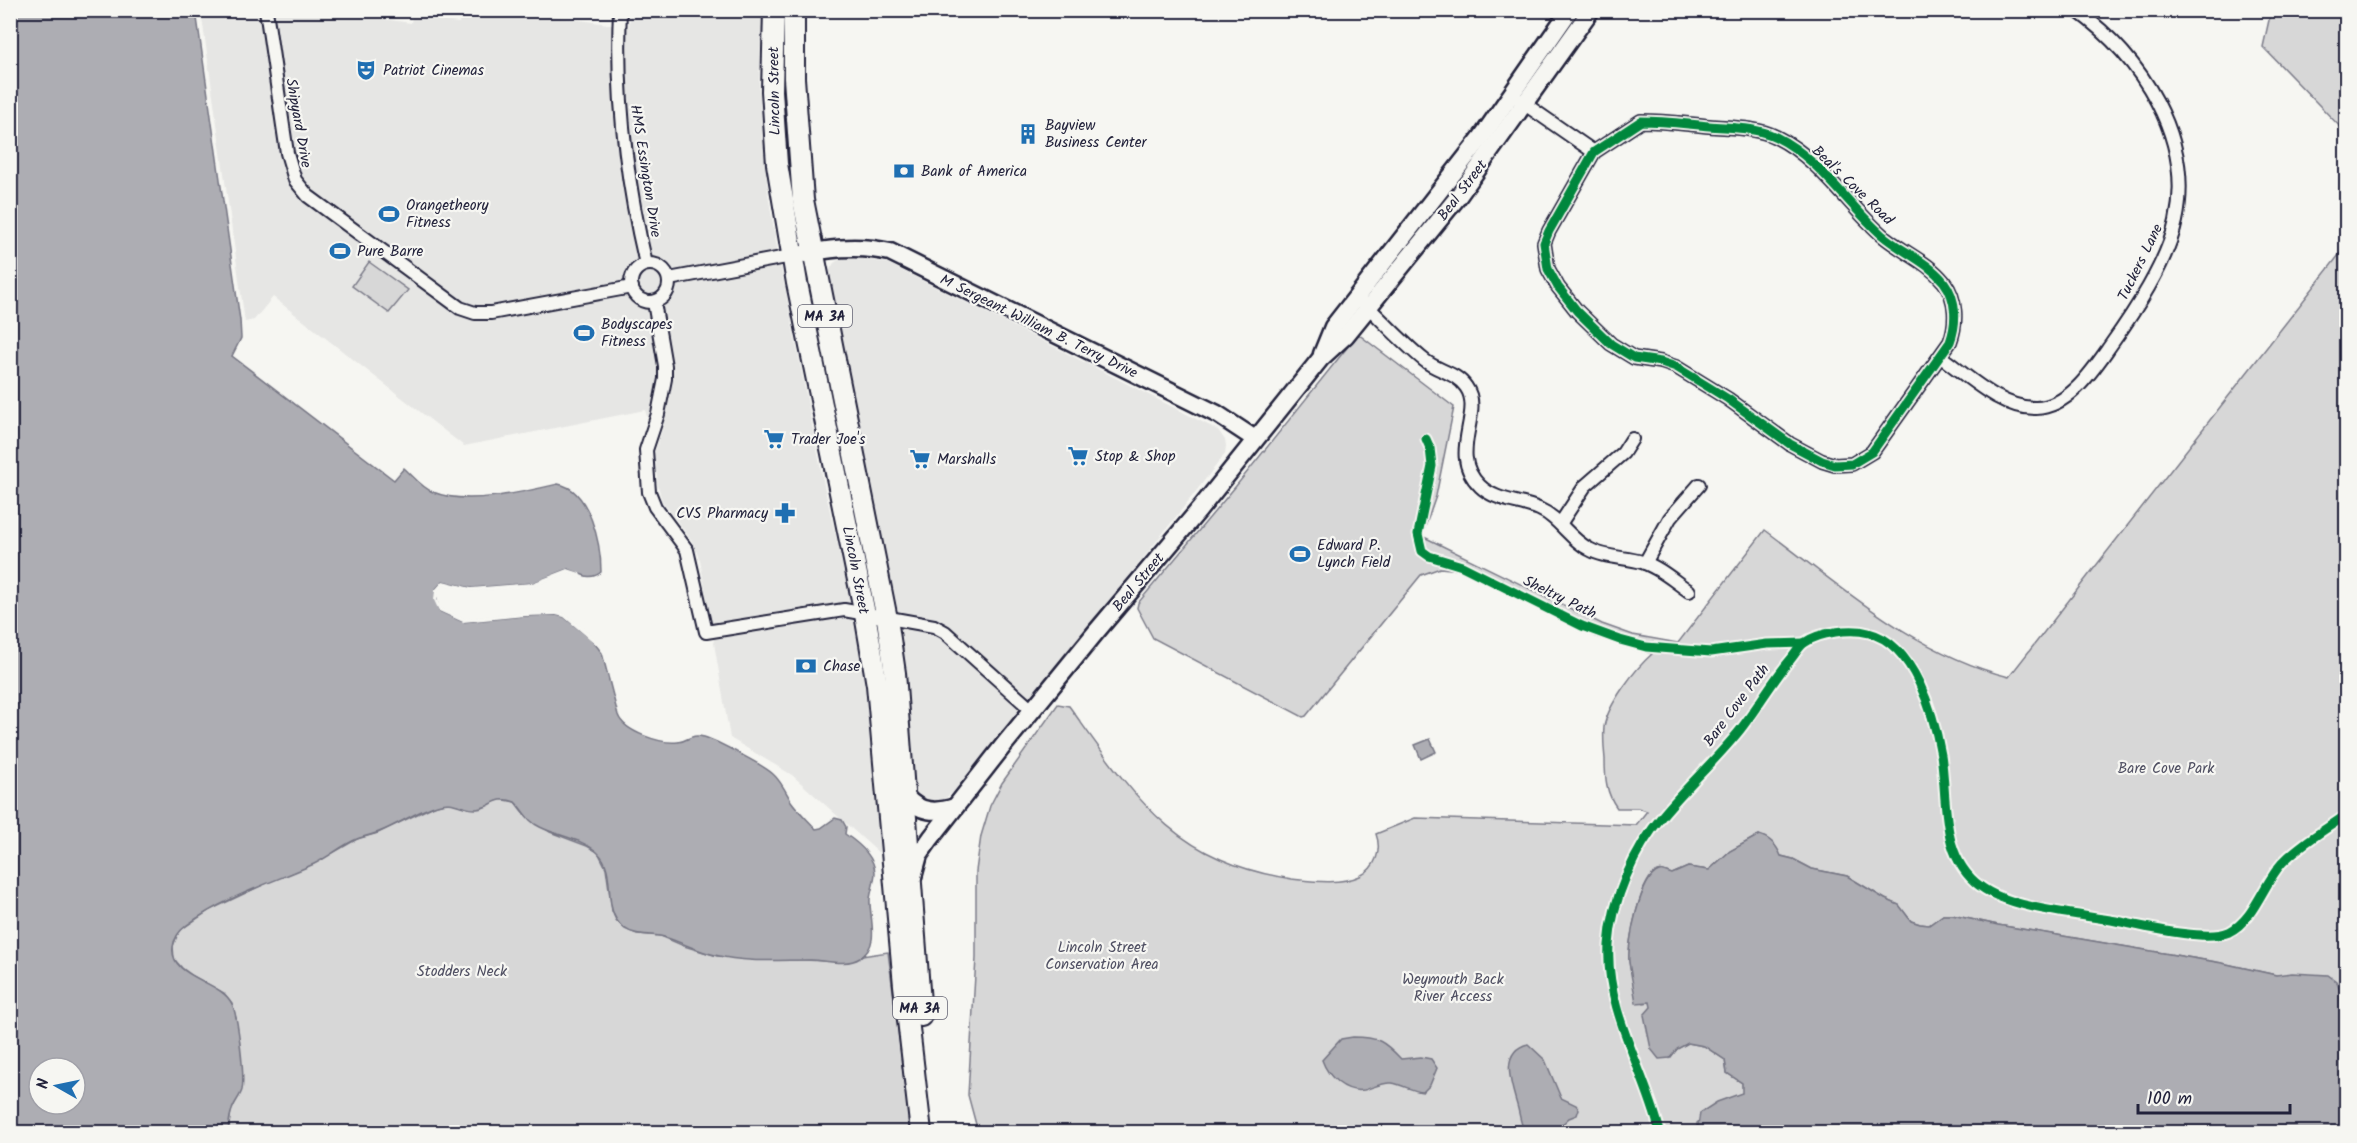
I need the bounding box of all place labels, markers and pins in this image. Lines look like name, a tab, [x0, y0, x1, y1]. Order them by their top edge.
theatre icon: Patriot Cinemas	[354, 58, 378, 82]
place label: Patriot Cinemas	[383, 59, 484, 83]
place label: Bayview Business Center	[1045, 114, 1148, 155]
building icon: Bayview Business Center	[1016, 122, 1040, 146]
bank icon: Bank of America	[892, 159, 916, 183]
place label: Bank of America	[921, 160, 1027, 184]
place label: Orangetheory Fitness	[406, 194, 489, 235]
sports icon: Orangetheory Fitness	[377, 202, 401, 226]
sports icon: Pure Barre	[328, 239, 352, 263]
place label: Pure Barre	[357, 240, 424, 264]
place label: Bodyscapes Fitness	[601, 313, 673, 354]
sports icon: Bodyscapes Fitness	[572, 321, 596, 345]
supermarket icon: Trader Joe's	[762, 427, 786, 451]
place label: Trader Joe's	[791, 428, 866, 452]
supermarket icon: Stop & Shop	[1066, 444, 1090, 468]
place label: Stop & Shop	[1095, 445, 1175, 469]
supermarket icon: Marshalls	[908, 447, 932, 471]
place label: Marshalls	[937, 448, 997, 472]
pharmacy icon: CVS Pharmacy	[773, 501, 797, 525]
place label: CVS Pharmacy	[676, 502, 769, 526]
place label: Edward P. Lynch Field	[1317, 534, 1391, 575]
sports icon: Edward P. Lynch Field	[1288, 542, 1312, 566]
bank icon: Chase	[794, 654, 818, 678]
place label: Chase	[823, 655, 860, 679]

